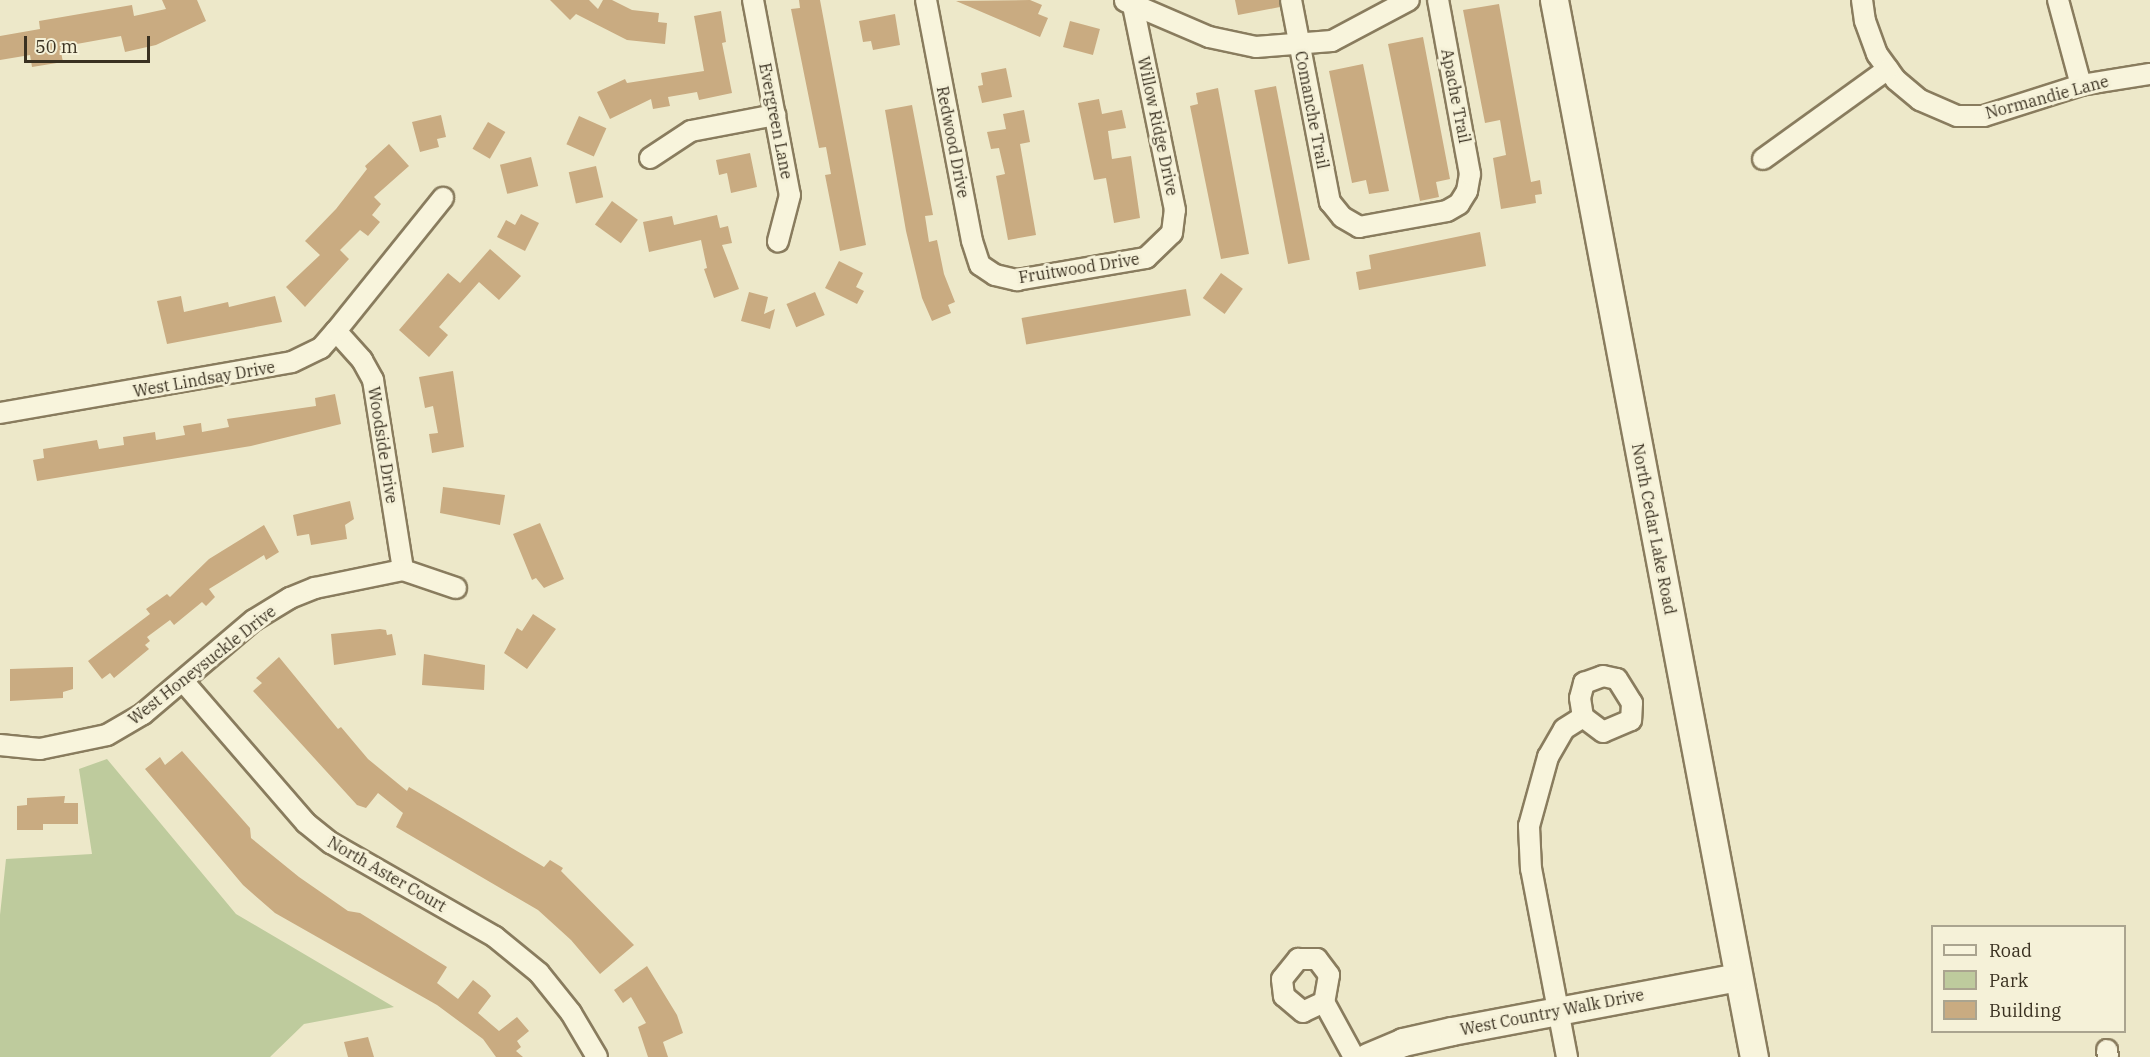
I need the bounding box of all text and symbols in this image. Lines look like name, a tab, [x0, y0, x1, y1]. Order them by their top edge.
scale bar	[27, 24, 153, 62]
text: 50 m	[35, 35, 78, 58]
street label: Apache Trail	[1437, 47, 1475, 145]
street label: Comanche Trail	[1291, 49, 1333, 171]
street label: Willow Ridge Drive	[1134, 55, 1182, 197]
street label: Evergreen Lane	[755, 61, 797, 181]
street label: Normandie Lane	[1983, 71, 2111, 123]
street label: Redwood Drive	[933, 84, 973, 200]
street label: Fruitwood Drive	[1017, 249, 1141, 287]
street label: West Lindsay Drive	[131, 357, 277, 401]
street label: Woodside Drive	[364, 385, 402, 505]
street label: North Cedar Lake Road	[1628, 442, 1680, 616]
street label: West Honeysuckle Drive	[124, 601, 280, 729]
street label: North Aster Court	[324, 832, 450, 916]
legend	[1931, 925, 2126, 1033]
text: Road	[1989, 939, 2032, 962]
text: Park	[1989, 969, 2028, 992]
street label: West Country Walk Drive	[1459, 985, 1645, 1039]
text: Building	[1989, 999, 2061, 1022]

